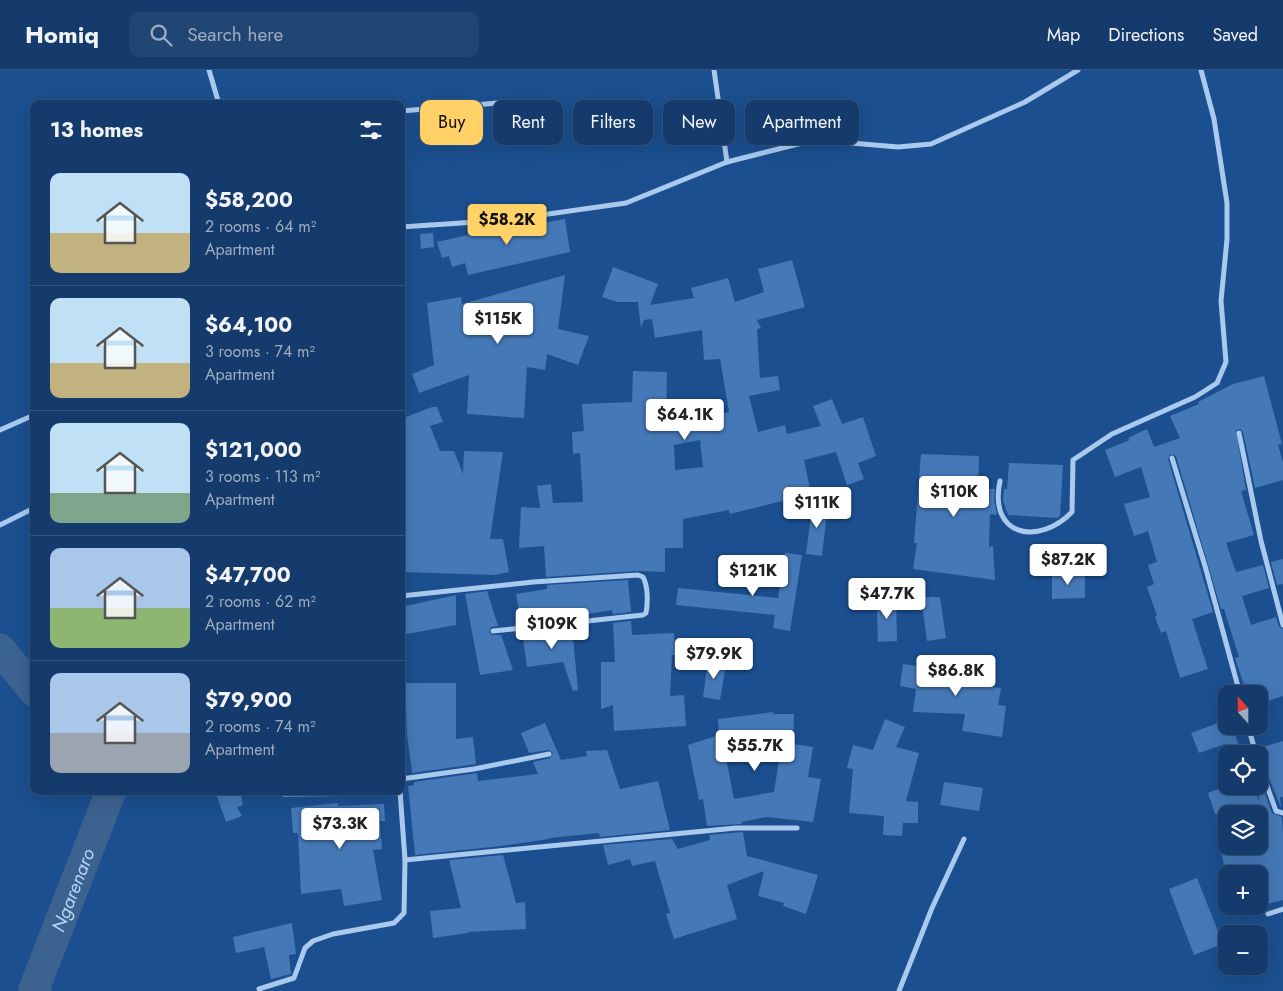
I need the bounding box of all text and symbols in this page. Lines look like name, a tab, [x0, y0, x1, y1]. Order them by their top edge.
search box	[129, 12, 479, 57]
text: Homiq	[25, 17, 99, 52]
icon: search	[147, 21, 175, 49]
text: Search here	[187, 21, 283, 48]
text: Map	[1047, 22, 1080, 48]
text: Directions	[1108, 22, 1184, 48]
text: Saved	[1212, 22, 1258, 48]
chip: Buy	[420, 100, 483, 145]
chip: Rent	[493, 100, 563, 145]
chip: Filters	[573, 100, 653, 145]
chip: New	[663, 100, 735, 145]
chip: Apartment	[745, 100, 859, 145]
text: 13 homes	[50, 115, 143, 145]
icon: filters	[357, 116, 385, 144]
text: $58,200	[205, 185, 293, 215]
icon: home	[90, 193, 150, 253]
pin: $58.2K	[466, 204, 548, 246]
text: $58.2K	[479, 208, 535, 231]
text: 2 rooms · 64 m²	[205, 215, 316, 238]
text: Apartment	[205, 238, 275, 261]
pin: $115K	[463, 302, 533, 345]
text: $115K	[474, 307, 522, 330]
text: $64,100	[205, 310, 292, 340]
icon: home	[90, 318, 150, 378]
text: 3 rooms · 74 m²	[205, 340, 315, 363]
text: Apartment	[205, 363, 275, 386]
pin: $64.1K	[644, 398, 726, 441]
text: $64.1K	[657, 403, 713, 426]
text: $121,000	[205, 435, 302, 465]
icon: home	[90, 443, 150, 503]
text: 3 rooms · 113 m²	[205, 465, 321, 488]
pin: $110K	[919, 476, 989, 518]
text: $110K	[930, 480, 978, 503]
pin: $111K	[782, 486, 852, 529]
text: Apartment	[205, 488, 275, 511]
text: $111K	[794, 491, 840, 514]
pin: $87.2K	[1027, 544, 1109, 586]
text: $87.2K	[1041, 548, 1095, 571]
pin: $121K	[718, 554, 788, 597]
text: $121K	[729, 559, 777, 582]
text: $47,700	[205, 560, 291, 590]
icon: home	[90, 568, 150, 628]
pin: $47.7K	[846, 578, 928, 620]
text: $47.7K	[859, 582, 915, 605]
text: 2 rooms · 62 m²	[205, 590, 316, 613]
pin: $109K	[517, 608, 587, 650]
text: $109K	[527, 612, 577, 635]
text: Apartment	[205, 613, 275, 636]
pin: $79.9K	[673, 638, 755, 680]
text: $79.9K	[686, 642, 742, 665]
pin: $86.8K	[915, 654, 997, 697]
text: $86.8K	[927, 659, 985, 682]
text: $79,900	[205, 685, 292, 715]
north arrow	[1218, 685, 1268, 735]
map controls	[1218, 685, 1268, 975]
icon: home	[90, 693, 150, 753]
text: 2 rooms · 74 m²	[205, 715, 316, 738]
pin: $55.7K	[714, 730, 796, 772]
text: $55.7K	[727, 734, 783, 757]
text: Apartment	[205, 738, 275, 761]
button: locate	[1218, 745, 1268, 795]
button: layers	[1218, 805, 1268, 855]
pin: $73.3K	[299, 808, 381, 850]
text: $73.3K	[312, 812, 368, 835]
water label: Ngarenaro	[45, 845, 101, 936]
button: +	[1218, 865, 1268, 915]
button: −	[1218, 925, 1268, 975]

